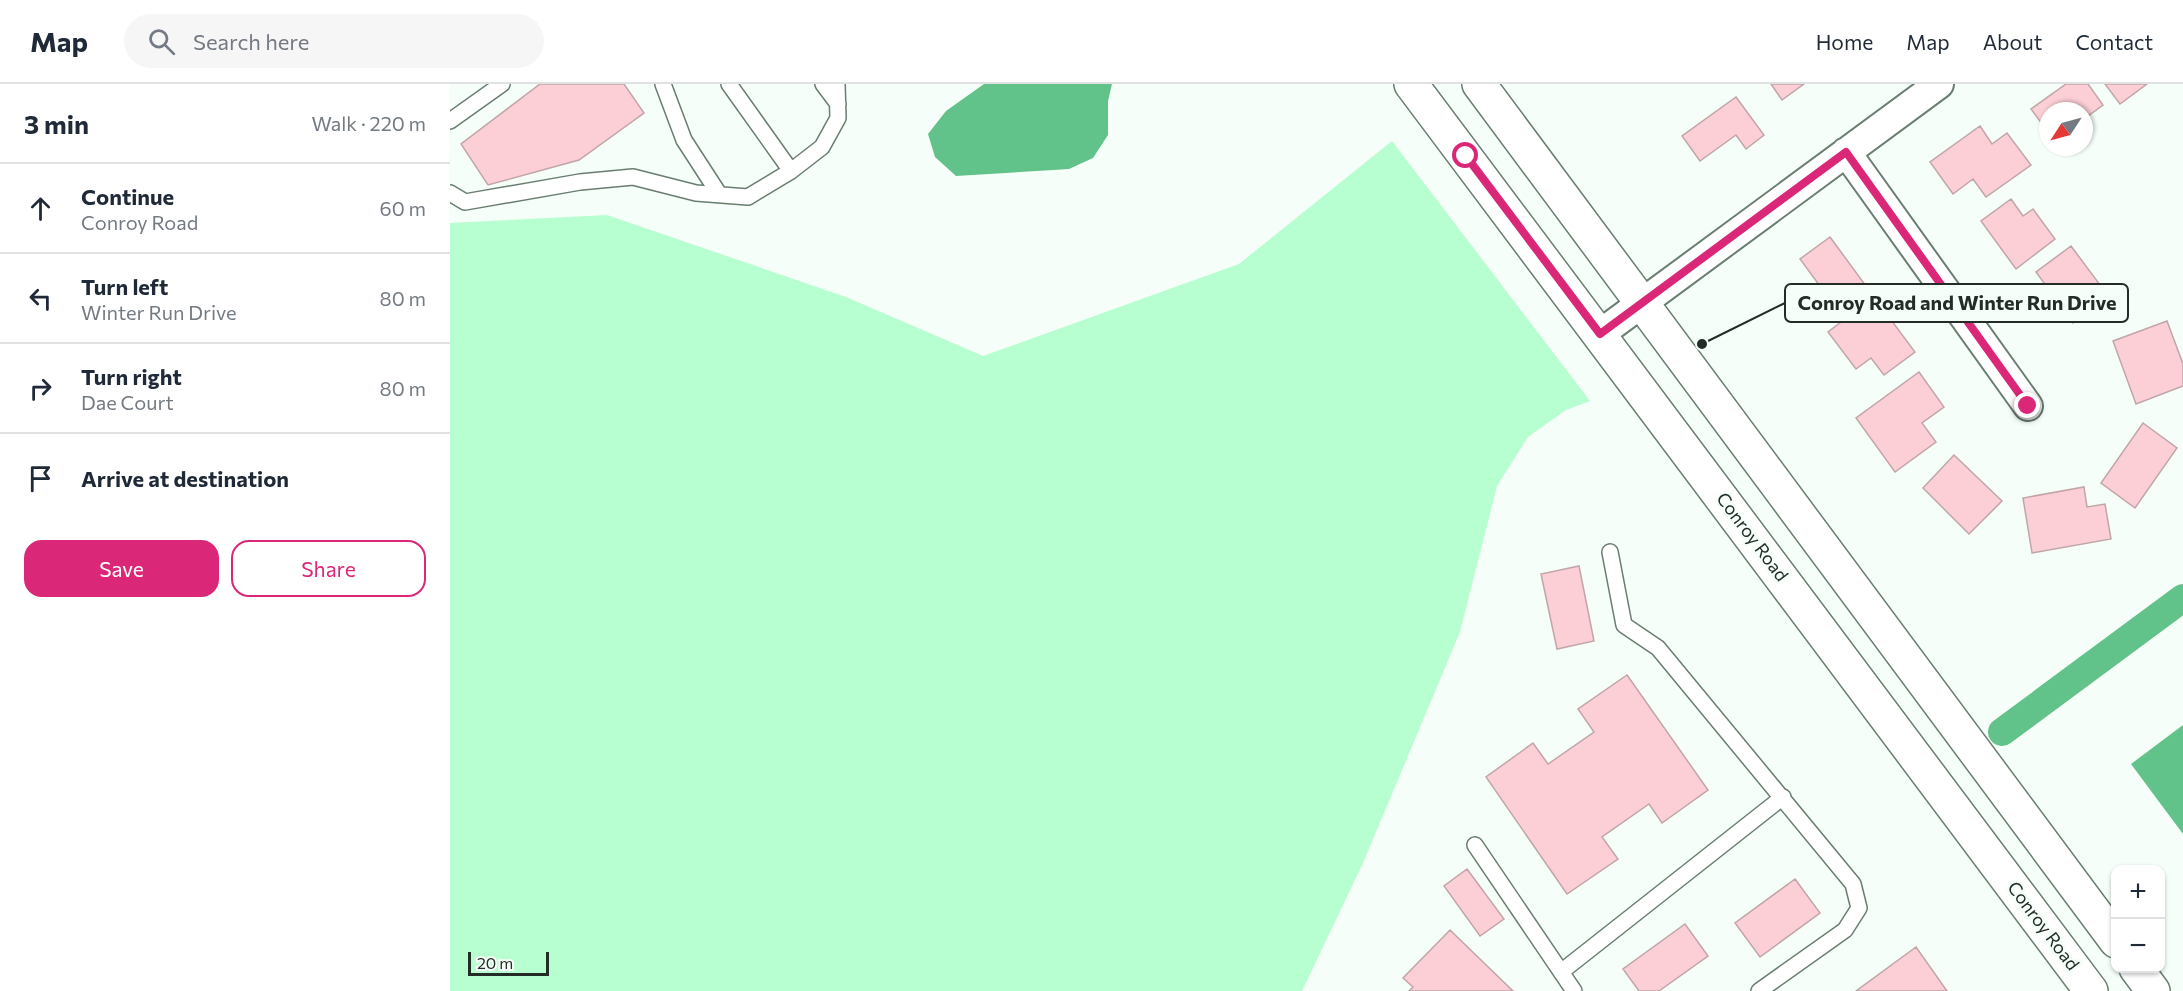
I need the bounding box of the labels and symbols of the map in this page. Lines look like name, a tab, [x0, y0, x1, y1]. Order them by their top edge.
north arrow	[2039, 102, 2093, 156]
route start	[1452, 142, 1478, 168]
callout: Conroy Road and Winter Run Drive	[1785, 284, 2128, 322]
text: Conroy Road and Winter Run Drive	[1797, 290, 2117, 314]
route end	[2014, 392, 2040, 418]
street label: Conroy Road	[1712, 488, 1793, 585]
street label: Conroy Road	[2003, 877, 2084, 974]
scale bar	[468, 949, 549, 976]

